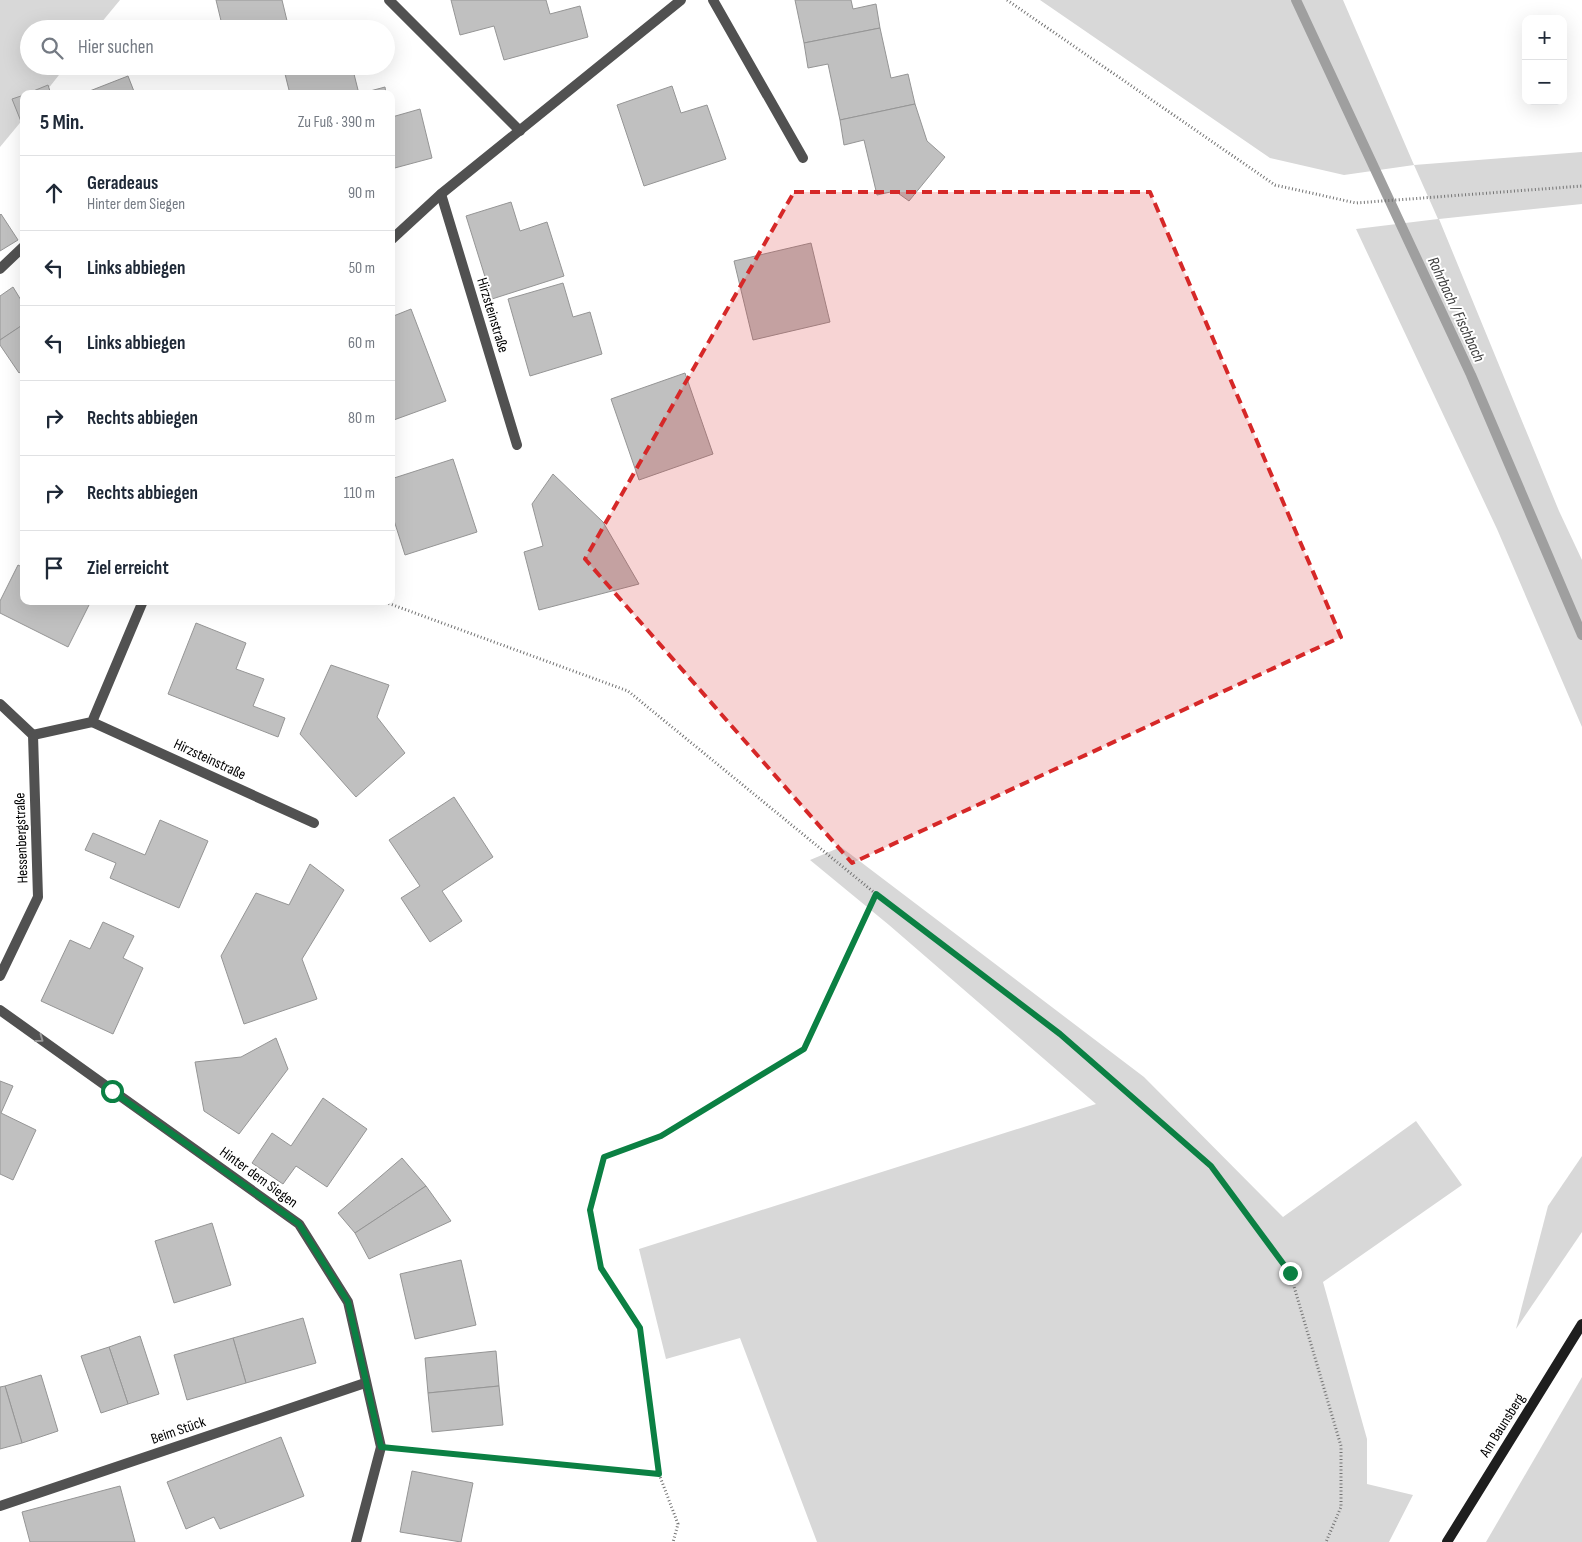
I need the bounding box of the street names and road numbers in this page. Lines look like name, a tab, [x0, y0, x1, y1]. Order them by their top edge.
street label: Hirzsteinstraße	[472, 275, 513, 355]
street label: Hirzsteinstraße	[171, 735, 249, 784]
street label: Hessenbergstraße	[10, 792, 33, 884]
street label: Hinter dem Siegen	[216, 1143, 302, 1212]
street label: Am Baunsberg	[1475, 1390, 1529, 1461]
street label: Beim Stück	[148, 1412, 208, 1449]

